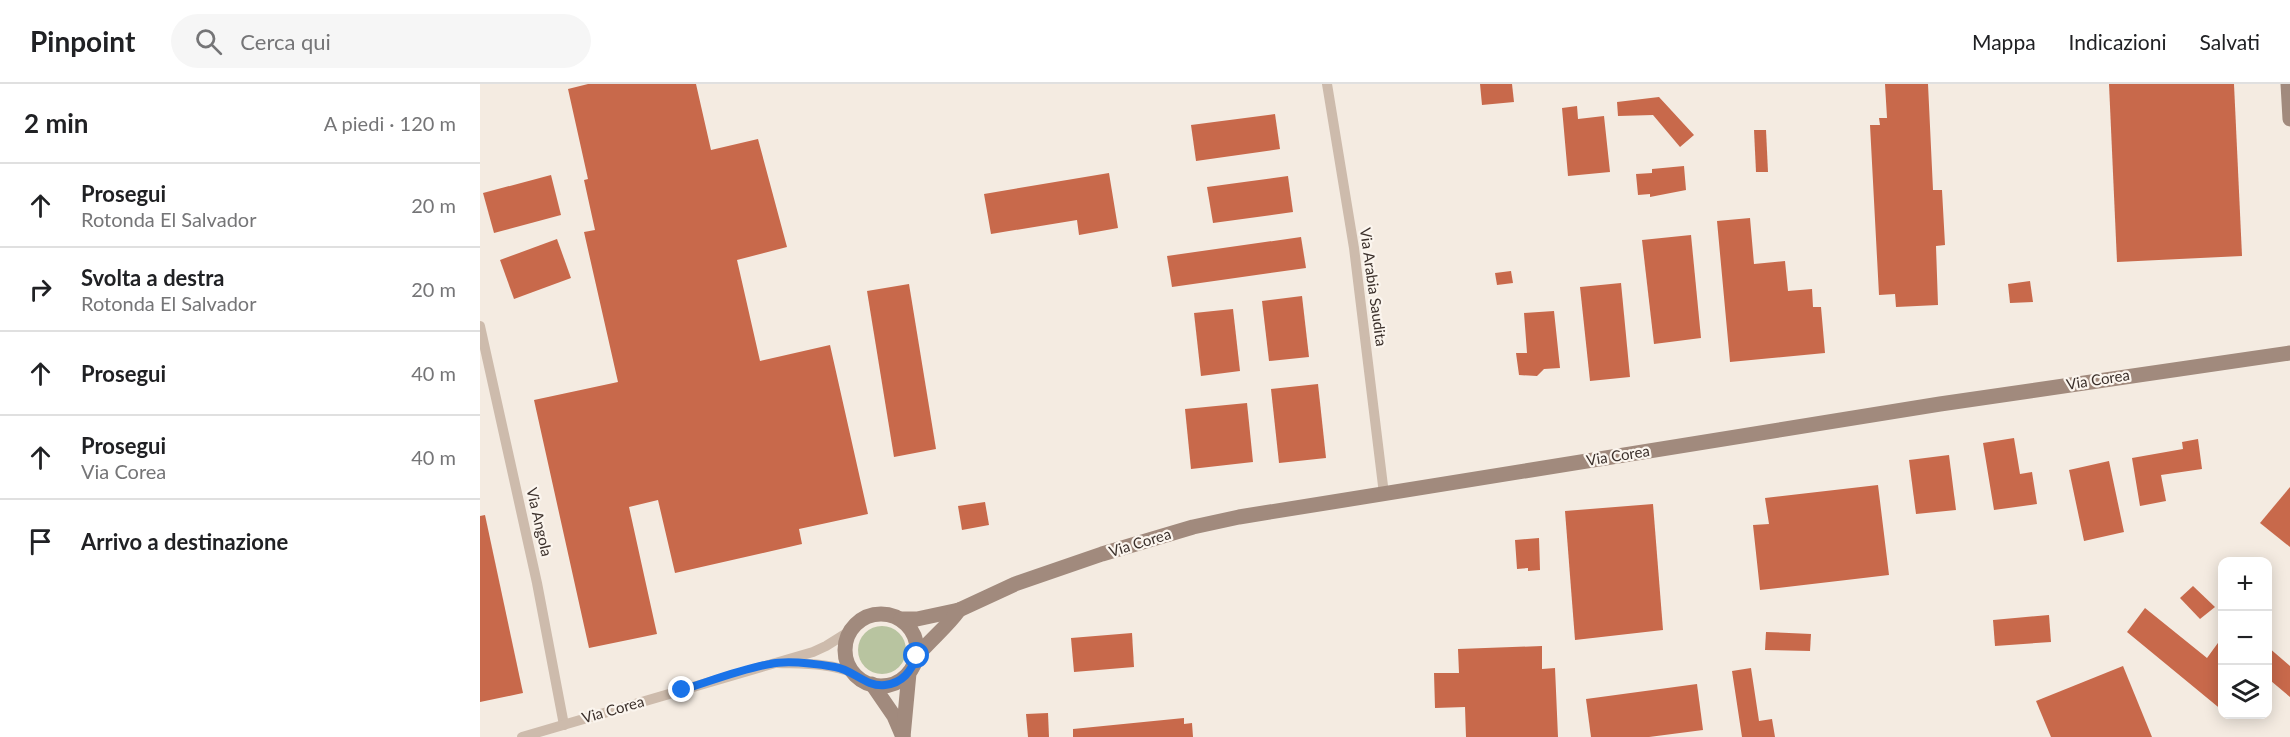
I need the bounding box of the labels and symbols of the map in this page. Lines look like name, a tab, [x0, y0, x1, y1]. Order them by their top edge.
street label: Via Arabia Saudita	[1357, 226, 1391, 347]
street label: Via Corea	[2065, 365, 2131, 393]
street label: Via Corea	[1585, 441, 1651, 469]
street label: Via Angola	[523, 486, 557, 558]
street label: Via Corea	[1106, 524, 1173, 560]
route start	[903, 642, 929, 668]
route end	[668, 676, 694, 702]
street label: Via Corea	[580, 692, 646, 727]

